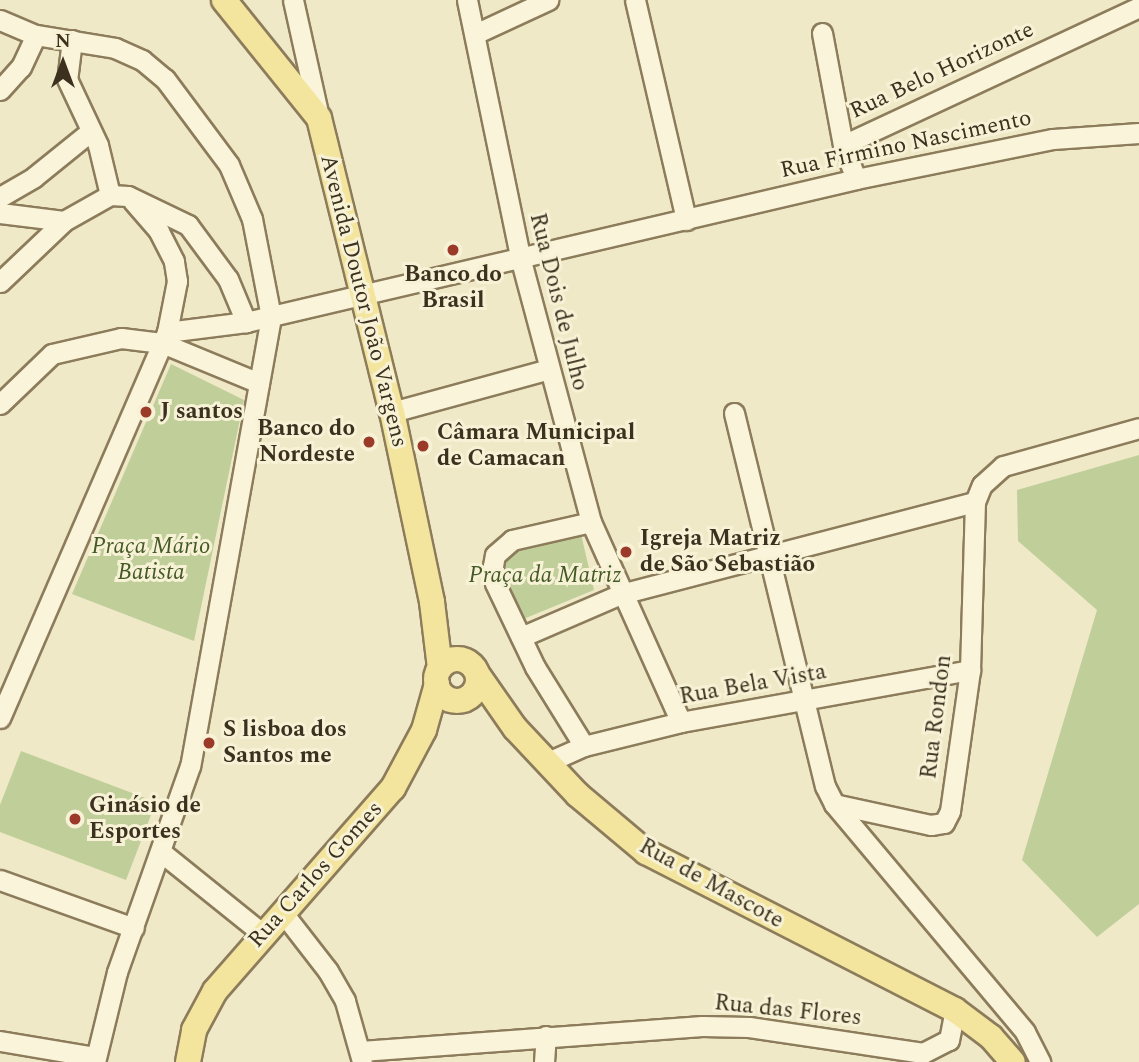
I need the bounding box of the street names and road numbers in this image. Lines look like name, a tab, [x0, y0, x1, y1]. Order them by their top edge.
street label: Rua Belo Horizonte	[846, 16, 1038, 126]
street label: Rua Firmino Nascimento	[778, 105, 1034, 185]
street label: Avenida Doutor João Vargens	[313, 152, 413, 450]
street label: Rua Dois de Julho	[523, 210, 593, 394]
street label: Rua Rondon	[916, 653, 958, 781]
street label: Rua Bela Vista	[677, 659, 829, 711]
street label: Rua Carlos Gomes	[243, 796, 389, 954]
street label: Rua de Mascote	[634, 833, 788, 935]
street label: Rua das Flores	[713, 990, 863, 1032]

